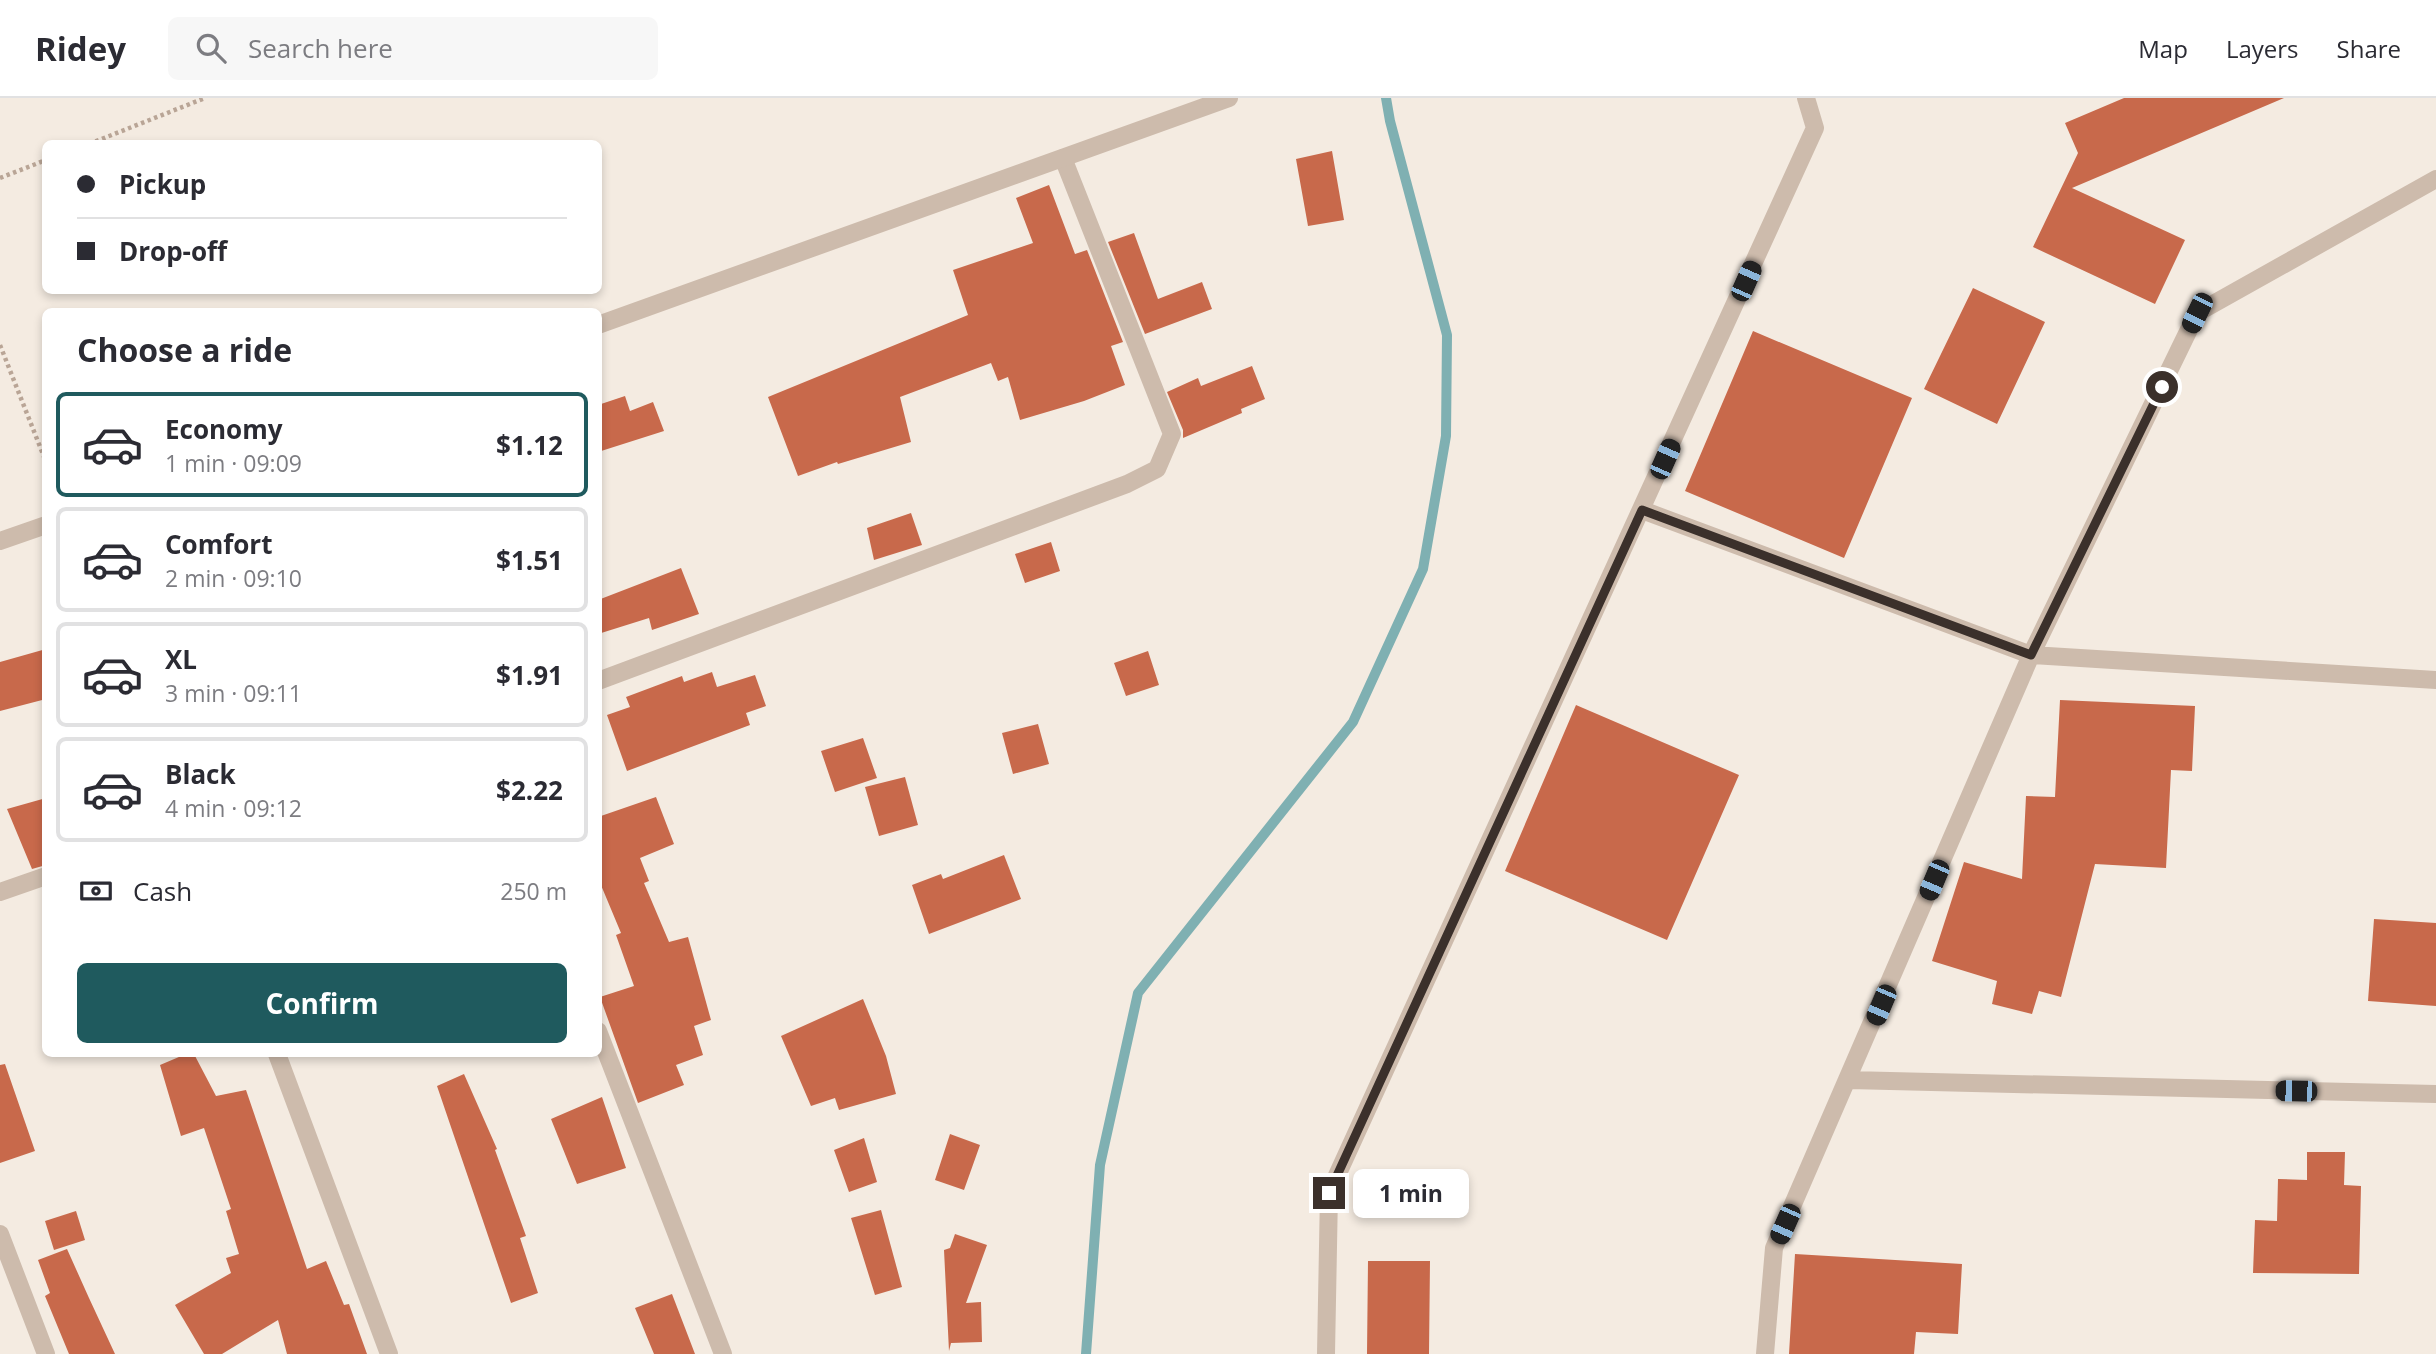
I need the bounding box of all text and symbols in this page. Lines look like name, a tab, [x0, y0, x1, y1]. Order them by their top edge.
search box	[168, 17, 658, 80]
text: Ridey	[35, 26, 126, 71]
icon: search	[192, 29, 230, 67]
text: Search here	[248, 30, 393, 66]
text: Map	[2138, 32, 2188, 65]
text: Layers	[2226, 32, 2299, 65]
text: Share	[2337, 32, 2401, 65]
text: Pickup	[119, 166, 206, 202]
text: Drop-off	[119, 233, 227, 269]
car	[1728, 258, 1765, 304]
car	[2179, 290, 2216, 336]
text: Choose a ride	[77, 328, 292, 371]
route start	[2146, 371, 2178, 403]
text: Economy	[165, 411, 283, 447]
icon: car	[81, 413, 144, 476]
text: $1.12	[496, 427, 563, 463]
car	[1647, 436, 1684, 482]
text: 1 min · 09:09	[165, 447, 302, 479]
text: Comfort	[165, 526, 272, 562]
icon: car	[81, 528, 144, 591]
text: $1.51	[496, 542, 563, 578]
text: 2 min · 09:10	[165, 562, 302, 594]
text: XL	[165, 641, 197, 677]
icon: car	[81, 643, 144, 706]
text: $1.91	[496, 657, 563, 693]
text: 3 min · 09:11	[165, 677, 302, 709]
text: Black	[165, 756, 236, 792]
icon: car	[81, 758, 144, 821]
text: $2.22	[496, 772, 563, 808]
text: 4 min · 09:12	[165, 792, 302, 824]
car	[1917, 857, 1952, 903]
icon: cash	[77, 872, 115, 910]
text: Cash	[133, 873, 192, 909]
text: 250 m	[500, 875, 567, 907]
button: Confirm	[77, 963, 567, 1043]
car	[1864, 982, 1899, 1028]
car	[2275, 1080, 2318, 1102]
callout: 1 min	[1354, 1168, 1469, 1218]
route end	[1313, 1177, 1345, 1209]
text: 1 min	[1379, 1177, 1443, 1209]
car	[1767, 1201, 1804, 1247]

